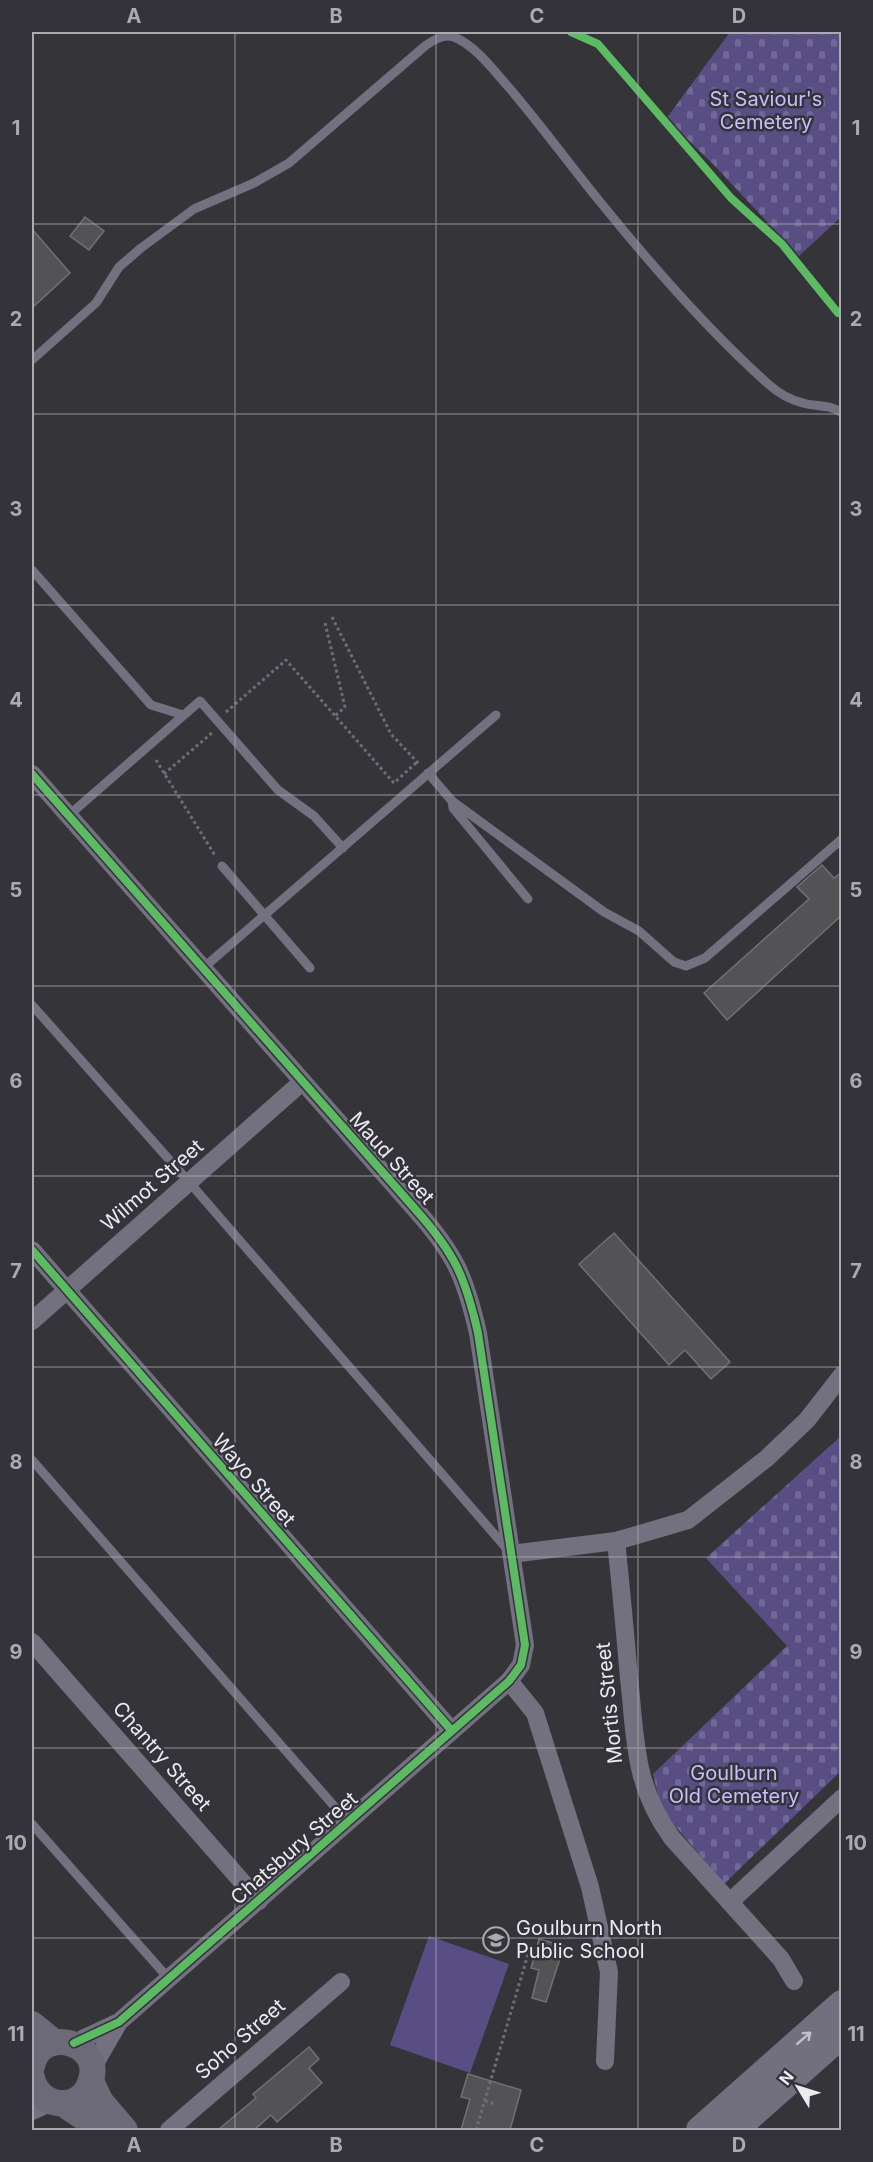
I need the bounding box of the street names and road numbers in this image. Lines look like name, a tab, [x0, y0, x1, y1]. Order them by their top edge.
street label: Maud Street	[344, 1107, 440, 1209]
street label: Wilmot Street	[96, 1134, 208, 1236]
street label: Wayo Street	[207, 1429, 301, 1531]
street label: Mortis Street	[591, 1641, 627, 1765]
street label: Chantry Street	[108, 1696, 216, 1816]
street label: Chatsbury Street	[226, 1786, 363, 1909]
street label: Soho Street	[190, 1993, 290, 2084]

